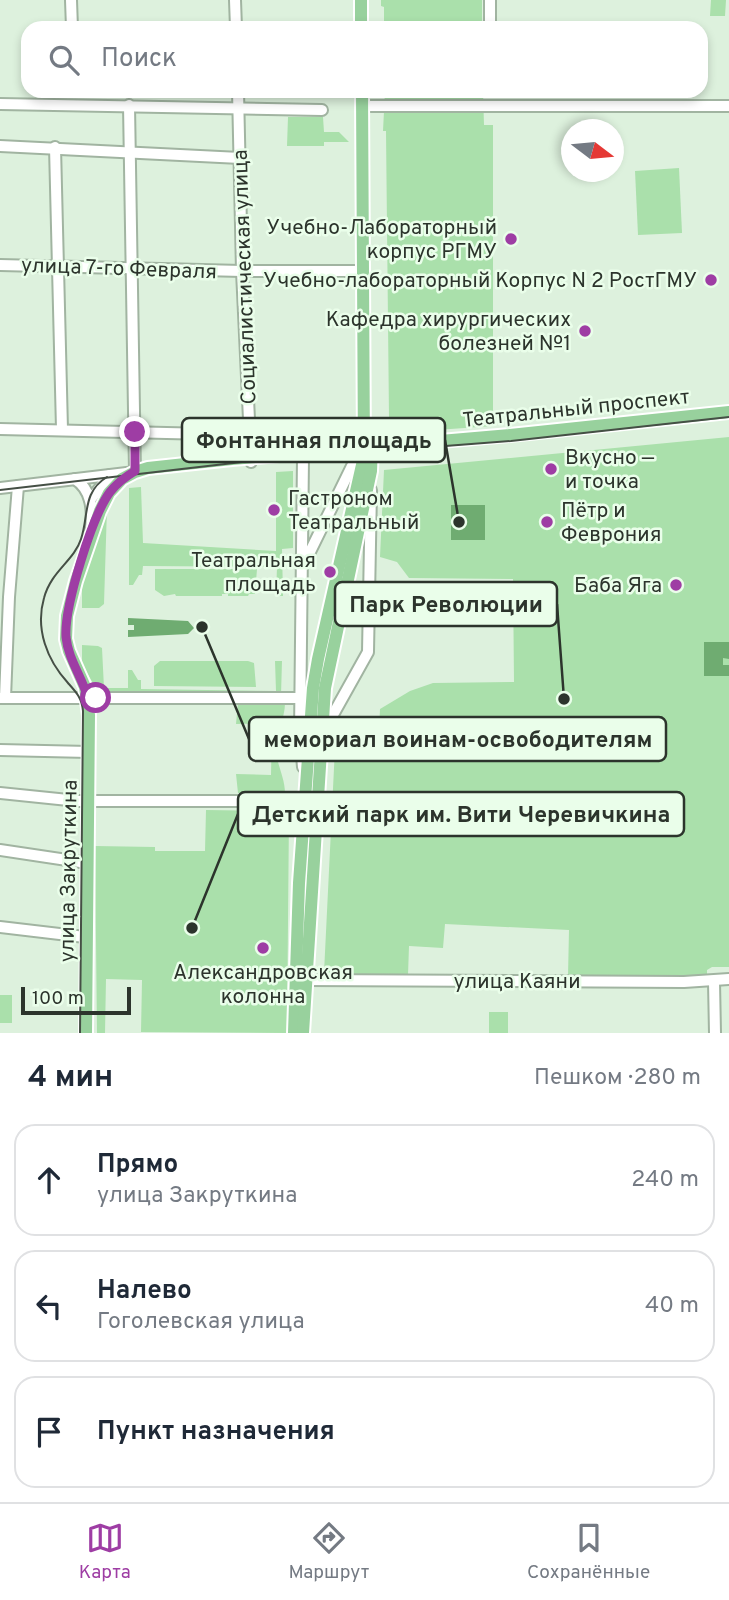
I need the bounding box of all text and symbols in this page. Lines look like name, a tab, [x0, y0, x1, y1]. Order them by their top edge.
search box	[21, 21, 708, 98]
icon: search	[45, 41, 83, 79]
text: Поиск	[101, 43, 177, 76]
north arrow	[561, 119, 624, 182]
street label: Социалистическая улица	[228, 149, 263, 405]
place label: Учебно-Лабораторный корпус РГМУ	[266, 215, 497, 266]
marker: Учебно-Лабораторный корпус РГМУ	[503, 231, 519, 247]
street label: улица 7-го Февраля	[20, 253, 217, 286]
place label: Учебно-лабораторный Корпус N 2 РостГМУ	[263, 268, 697, 295]
marker: Учебно-лабораторный Корпус N 2 РостГМУ	[703, 272, 719, 288]
place label: Кафедра хирургических болезней №1	[326, 307, 571, 358]
marker: Кафедра хирургических болезней №1	[577, 323, 593, 339]
street label: Театральный проспект	[461, 384, 691, 435]
route end	[119, 416, 150, 447]
callout: Фонтанная площадь	[182, 418, 445, 462]
text: Фонтанная площадь	[196, 428, 432, 457]
place label: Вкусно — и точка	[565, 445, 655, 496]
marker: Вкусно — и точка	[543, 461, 559, 477]
place label: Гастроном Театральный	[288, 486, 419, 537]
place label: Пётр и Феврония	[561, 498, 661, 549]
marker: Гастроном Театральный	[266, 502, 282, 518]
marker: Пётр и Феврония	[539, 514, 555, 530]
place label: Театральная площадь	[191, 548, 316, 599]
marker: Театральная площадь	[322, 564, 338, 580]
place label: Баба Яга	[574, 573, 662, 600]
marker: Баба Яга	[668, 577, 684, 593]
callout: Парк Революции	[335, 582, 557, 626]
text: Парк Революции	[349, 592, 543, 621]
route start	[80, 682, 111, 713]
callout: мемориал воинам-освободителям	[249, 717, 666, 761]
text: мемориал воинам-освободителям	[264, 727, 652, 756]
street label: улица Закруткина	[54, 779, 85, 963]
callout: Детский парк им. Вити Черевичкина	[238, 792, 684, 836]
text: Детский парк им. Вити Черевичкина	[252, 802, 670, 831]
marker: Александровская колонна	[255, 940, 271, 956]
place label: Александровская колонна	[173, 960, 353, 1011]
street label: улица Каяни	[453, 969, 581, 996]
scale bar	[21, 984, 131, 1016]
text: 100 m	[32, 987, 84, 1011]
text: 4 мин	[28, 1060, 113, 1097]
text: Пешком · 280 m	[534, 1064, 701, 1093]
text: Прямо	[97, 1149, 178, 1182]
icon: ahead	[30, 1161, 68, 1199]
text: 240 m	[631, 1166, 699, 1195]
text: улица Закруткина	[97, 1182, 297, 1211]
text: Налево	[97, 1275, 192, 1308]
icon: left	[30, 1287, 68, 1325]
text: 40 m	[645, 1292, 699, 1321]
text: Гоголевская улица	[97, 1308, 305, 1337]
icon: arrive	[30, 1413, 68, 1451]
text: Пункт назначения	[97, 1416, 335, 1449]
tab: Карта	[79, 1519, 131, 1585]
tab: Маршрут	[288, 1519, 369, 1585]
tab: Сохранённые	[527, 1519, 650, 1585]

